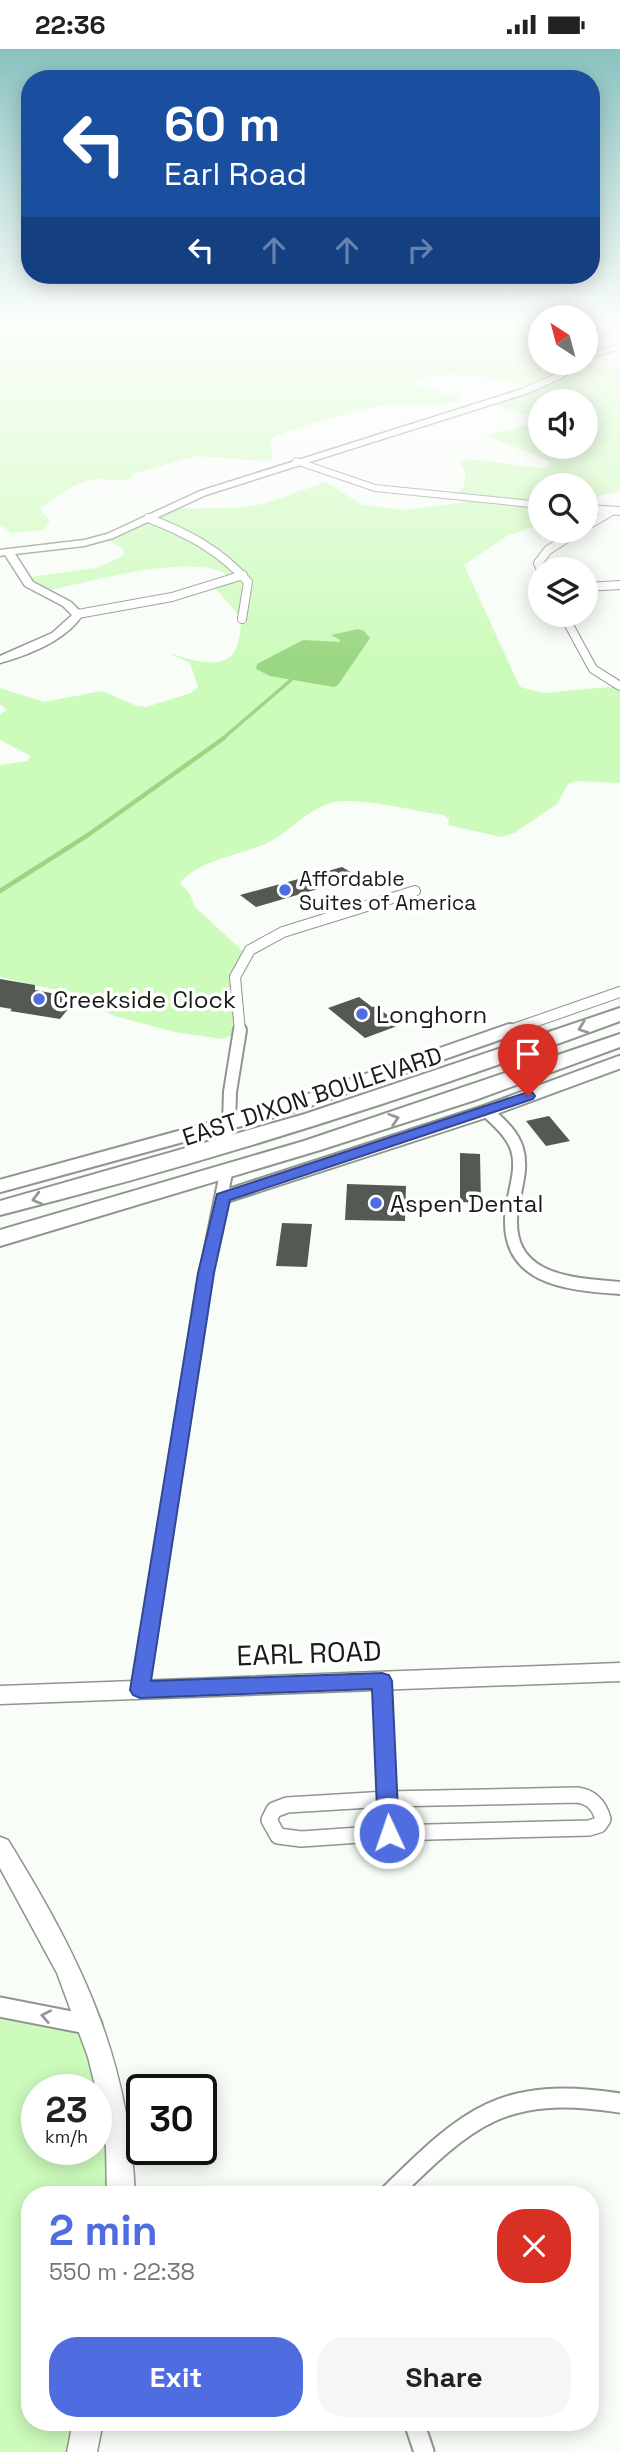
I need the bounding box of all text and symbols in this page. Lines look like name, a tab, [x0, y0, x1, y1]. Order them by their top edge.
text: 22:36	[35, 8, 106, 42]
text: 60 m	[164, 93, 280, 155]
icon: left	[49, 98, 140, 189]
text: Earl Road	[164, 154, 307, 194]
icon: left	[182, 231, 220, 269]
icon: ahead	[255, 231, 293, 269]
icon: ahead	[328, 231, 366, 269]
icon: right	[401, 231, 439, 269]
north arrow	[528, 305, 598, 375]
map controls	[528, 305, 598, 627]
button: sound	[528, 389, 598, 459]
button: search	[528, 473, 598, 543]
button: layers	[528, 557, 598, 627]
place label: Affordable Suites of America	[299, 865, 476, 916]
marker: Affordable Suites of America	[277, 882, 293, 898]
place label: Creekside Clock	[53, 984, 236, 1015]
marker: Creekside Clock	[31, 991, 47, 1007]
place label: Longhorn	[376, 999, 487, 1030]
marker: Longhorn	[354, 1006, 370, 1022]
one-way arrow	[578, 1019, 590, 1033]
pin	[498, 1024, 558, 1096]
icon: arrive	[509, 1035, 547, 1073]
street label: EAST DIXON BOULEVARD	[178, 1039, 446, 1153]
one-way arrow	[387, 1113, 399, 1127]
place label: Aspen Dental	[390, 1188, 543, 1219]
one-way arrow	[31, 1190, 43, 1205]
marker: Aspen Dental	[368, 1195, 384, 1211]
street label: EARL ROAD	[236, 1632, 382, 1674]
position arrow	[352, 1796, 426, 1870]
one-way arrow	[40, 2009, 52, 2024]
speed limit sign: 30	[126, 2074, 217, 2165]
text: 23	[45, 2088, 88, 2132]
text: km/h	[45, 2125, 88, 2148]
text: 2 min	[49, 2204, 158, 2257]
button: close	[497, 2209, 571, 2283]
text: 550 m · 22:38	[49, 2257, 195, 2287]
button: Exit	[49, 2337, 303, 2417]
button: Share	[317, 2337, 571, 2417]

